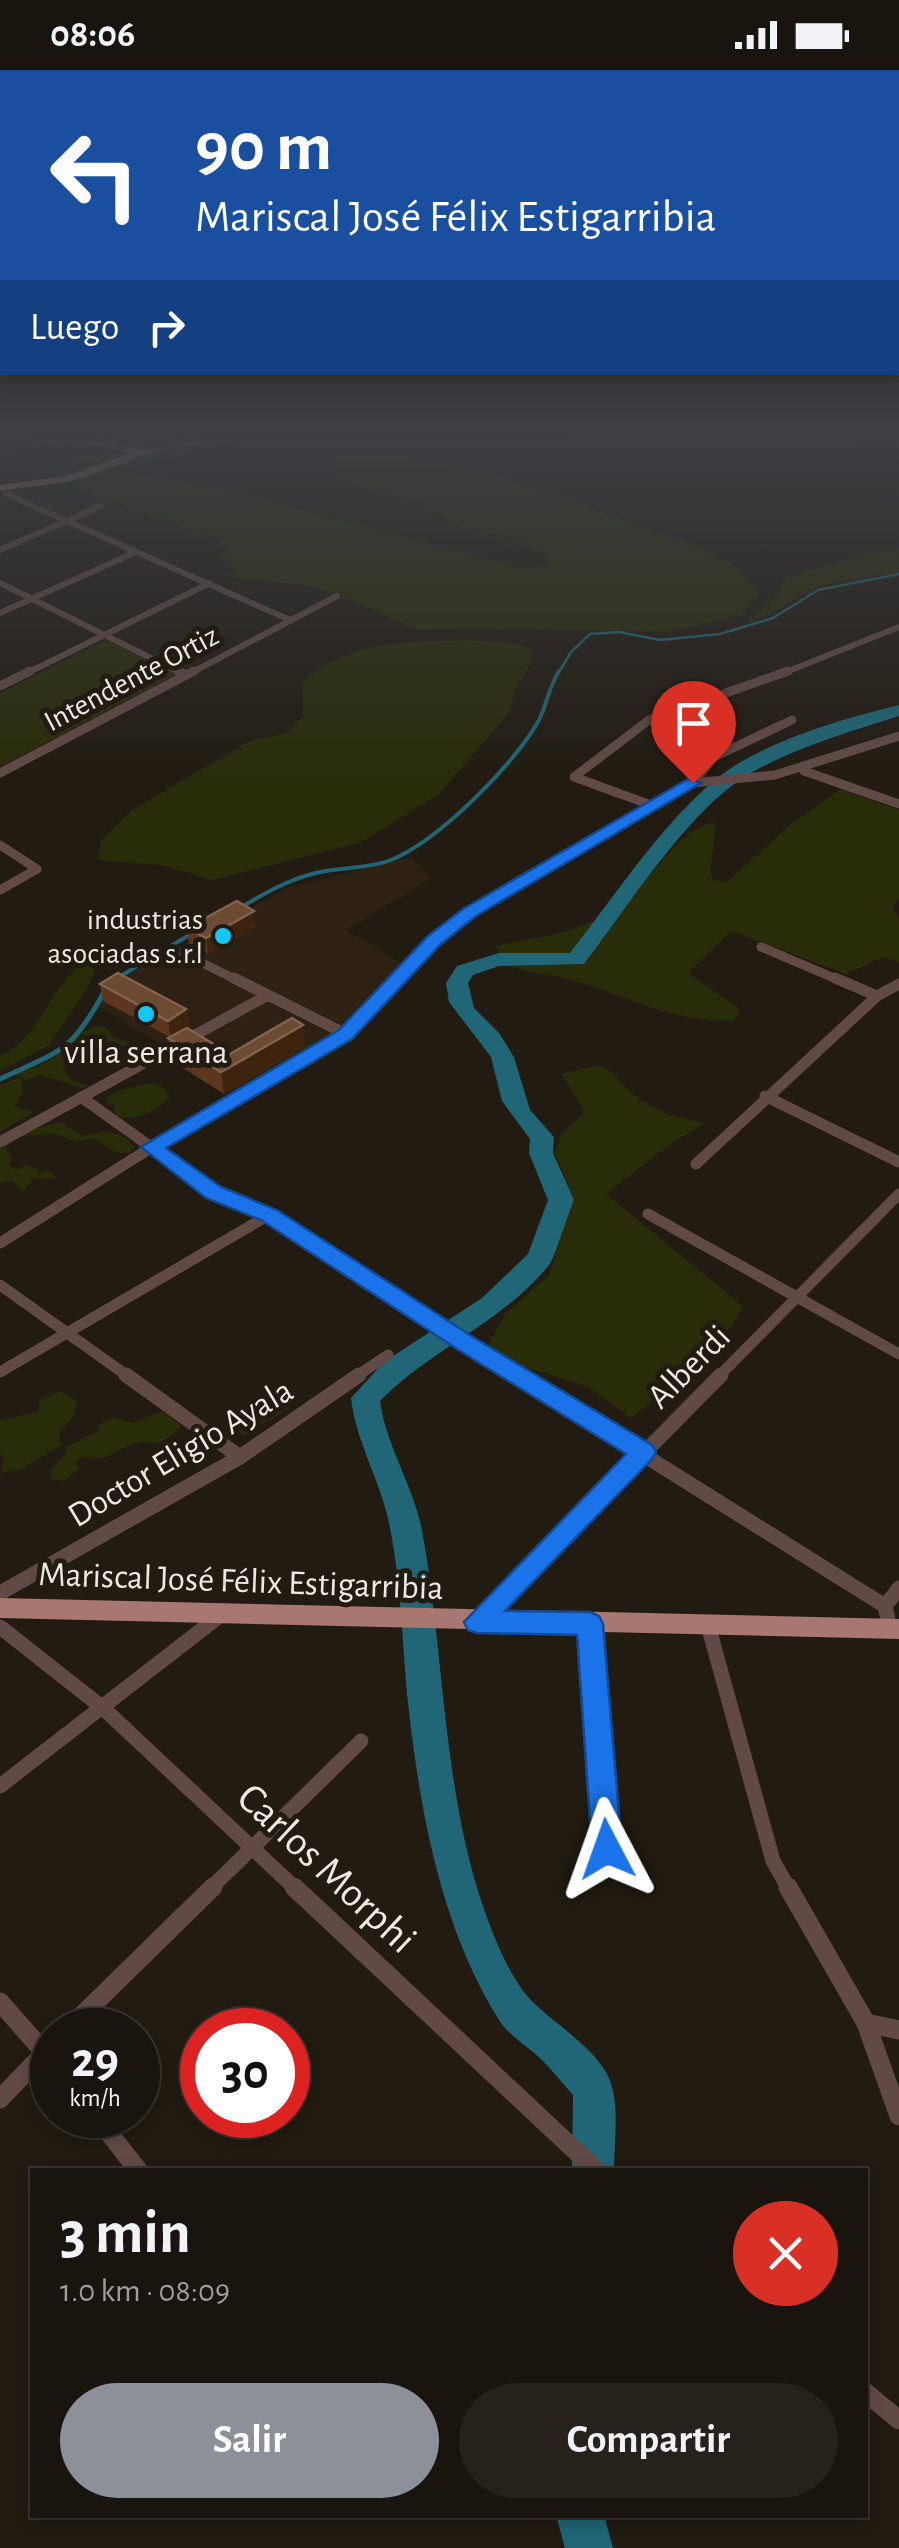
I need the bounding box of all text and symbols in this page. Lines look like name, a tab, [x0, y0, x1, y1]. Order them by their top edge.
text: 08:06	[50, 16, 135, 54]
icon: left	[30, 110, 160, 240]
text: 90 m	[195, 113, 332, 183]
text: Mariscal José Félix Estigarribia	[195, 195, 716, 240]
icon: right	[139, 300, 194, 355]
text: Luego	[30, 309, 119, 347]
street label: Intendente Ortiz	[39, 620, 223, 737]
pin	[651, 681, 736, 784]
icon: arrive	[666, 696, 721, 751]
place label: industrias asociadas s.r.l	[48, 905, 203, 969]
marker: industrias asociadas s.r.l	[212, 925, 234, 947]
marker: villa serrana	[135, 1003, 157, 1025]
place label: villa serrana	[64, 1035, 228, 1070]
street label: Alberdi	[641, 1319, 737, 1415]
street label: Doctor Eligio Ayala	[62, 1373, 299, 1534]
street label: Mariscal José Félix Estigarribia	[38, 1557, 444, 1606]
street label: Carlos Morphi	[229, 1776, 424, 1961]
position arrow	[555, 1797, 659, 1901]
speed limit sign: 30	[180, 2008, 310, 2138]
text: 29	[71, 2036, 119, 2086]
text: km/h	[69, 2086, 121, 2111]
button: close	[733, 2201, 838, 2306]
text: 3 min	[60, 2204, 191, 2264]
text: 1.0 km · 08:09	[60, 2275, 230, 2307]
button: Salir	[60, 2383, 439, 2498]
button: Compartir	[459, 2383, 838, 2498]

